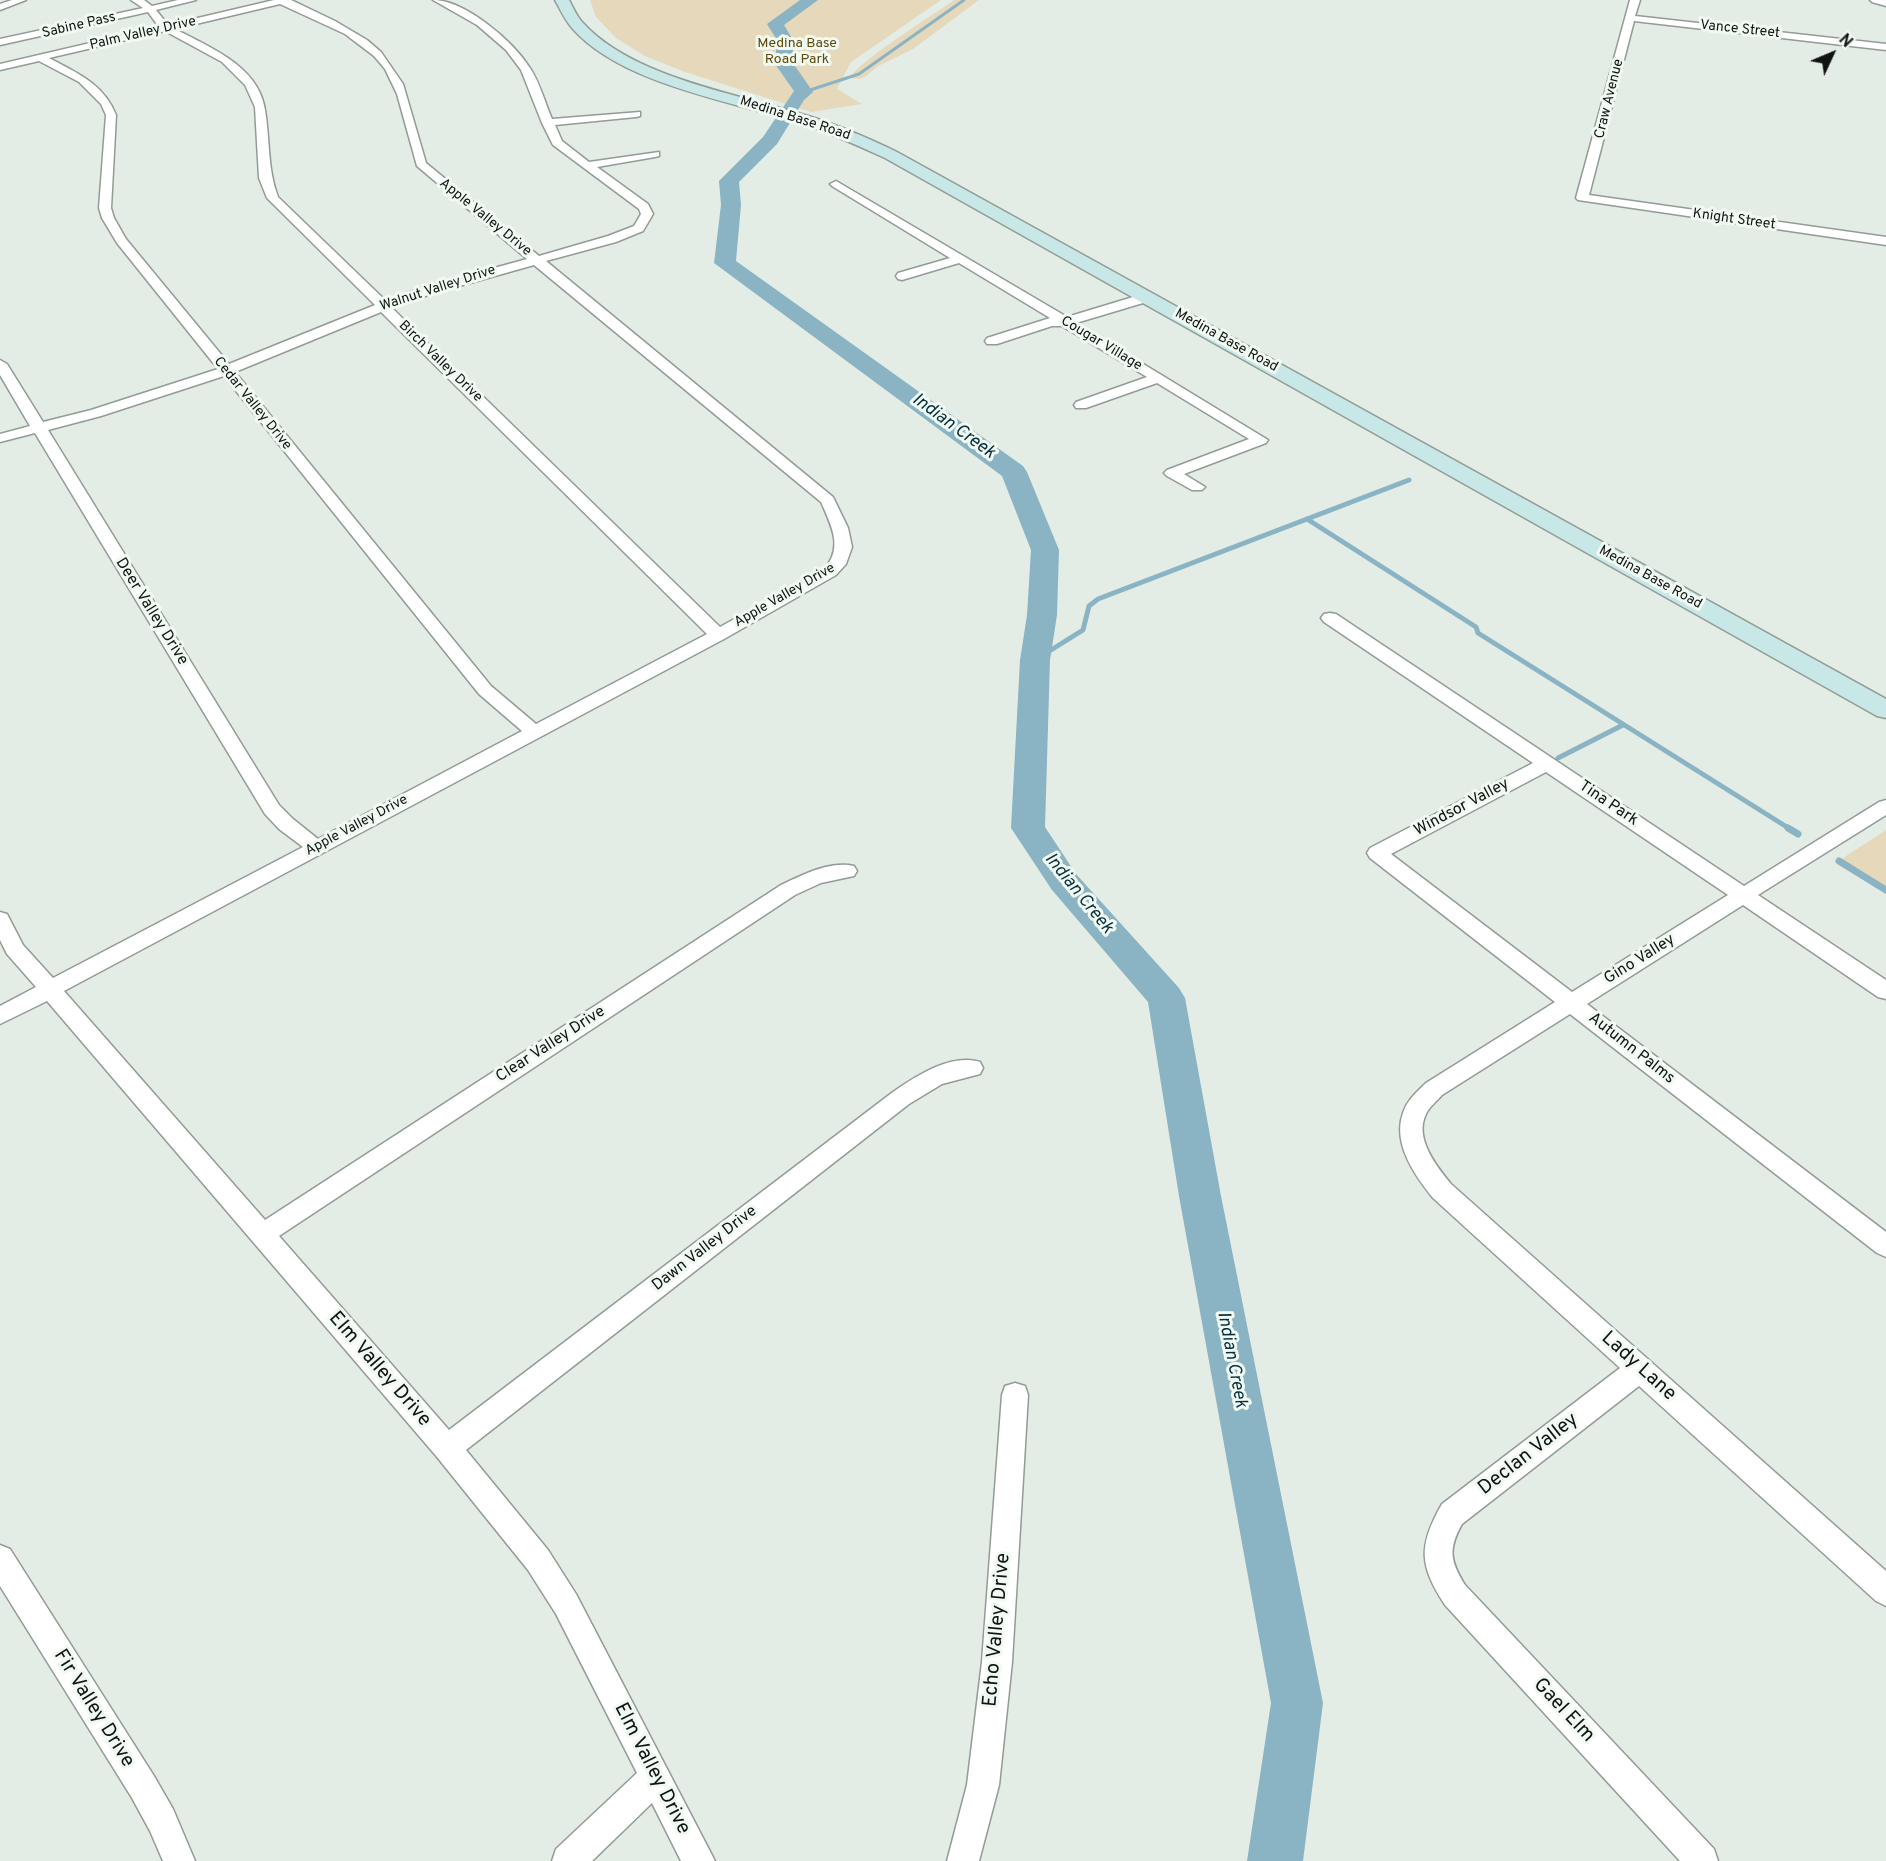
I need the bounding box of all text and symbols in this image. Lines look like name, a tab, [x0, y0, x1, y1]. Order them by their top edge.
street label: Sabine Pass	[41, 9, 117, 43]
street label: Palm Valley Drive	[88, 14, 198, 54]
street label: Vance Street	[1699, 17, 1781, 43]
north arrow	[1802, 24, 1862, 84]
text: N	[1834, 30, 1856, 53]
park label: Medina Base Road Park	[757, 36, 837, 68]
street label: Craw Avenue	[1592, 57, 1628, 141]
street label: Medina Base Road	[738, 93, 852, 145]
street label: Apple Valley Drive	[436, 176, 534, 260]
street label: Knight Street	[1692, 206, 1776, 234]
street label: Walnut Valley Drive	[378, 262, 498, 316]
street label: Medina Base Road	[1171, 306, 1281, 376]
street label: Cougar Village	[1057, 313, 1145, 375]
street label: Birch Valley Drive	[395, 318, 485, 406]
street label: Cedar Valley Drive	[209, 354, 295, 454]
water label: Indian Creek	[907, 390, 999, 464]
street label: Medina Base Road	[1595, 543, 1705, 613]
street label: Deer Valley Drive	[110, 555, 192, 669]
street label: Apple Valley Drive	[732, 560, 838, 632]
street label: Windsor Valley	[1411, 775, 1513, 841]
street label: Tina Park	[1575, 777, 1641, 831]
street label: Apple Valley Drive	[303, 792, 411, 860]
water label: Indian Creek	[1039, 849, 1117, 939]
street label: Gino Valley	[1601, 931, 1679, 989]
street label: Clear Valley Drive	[493, 1003, 609, 1087]
street label: Autumn Palms	[1584, 1009, 1678, 1089]
street label: Dawn Valley Drive	[649, 1202, 761, 1296]
street label: Elm Valley Drive	[323, 1308, 435, 1432]
water label: Indian Creek	[1211, 1310, 1251, 1410]
street label: Lady Lane	[1595, 1327, 1681, 1407]
street label: Declan Valley	[1474, 1409, 1584, 1501]
street label: Echo Valley Drive	[979, 1552, 1017, 1708]
street label: Fir Valley Drive	[47, 1646, 139, 1772]
street label: Gael Elm	[1527, 1674, 1599, 1748]
street label: Elm Valley Drive	[608, 1699, 694, 1839]

